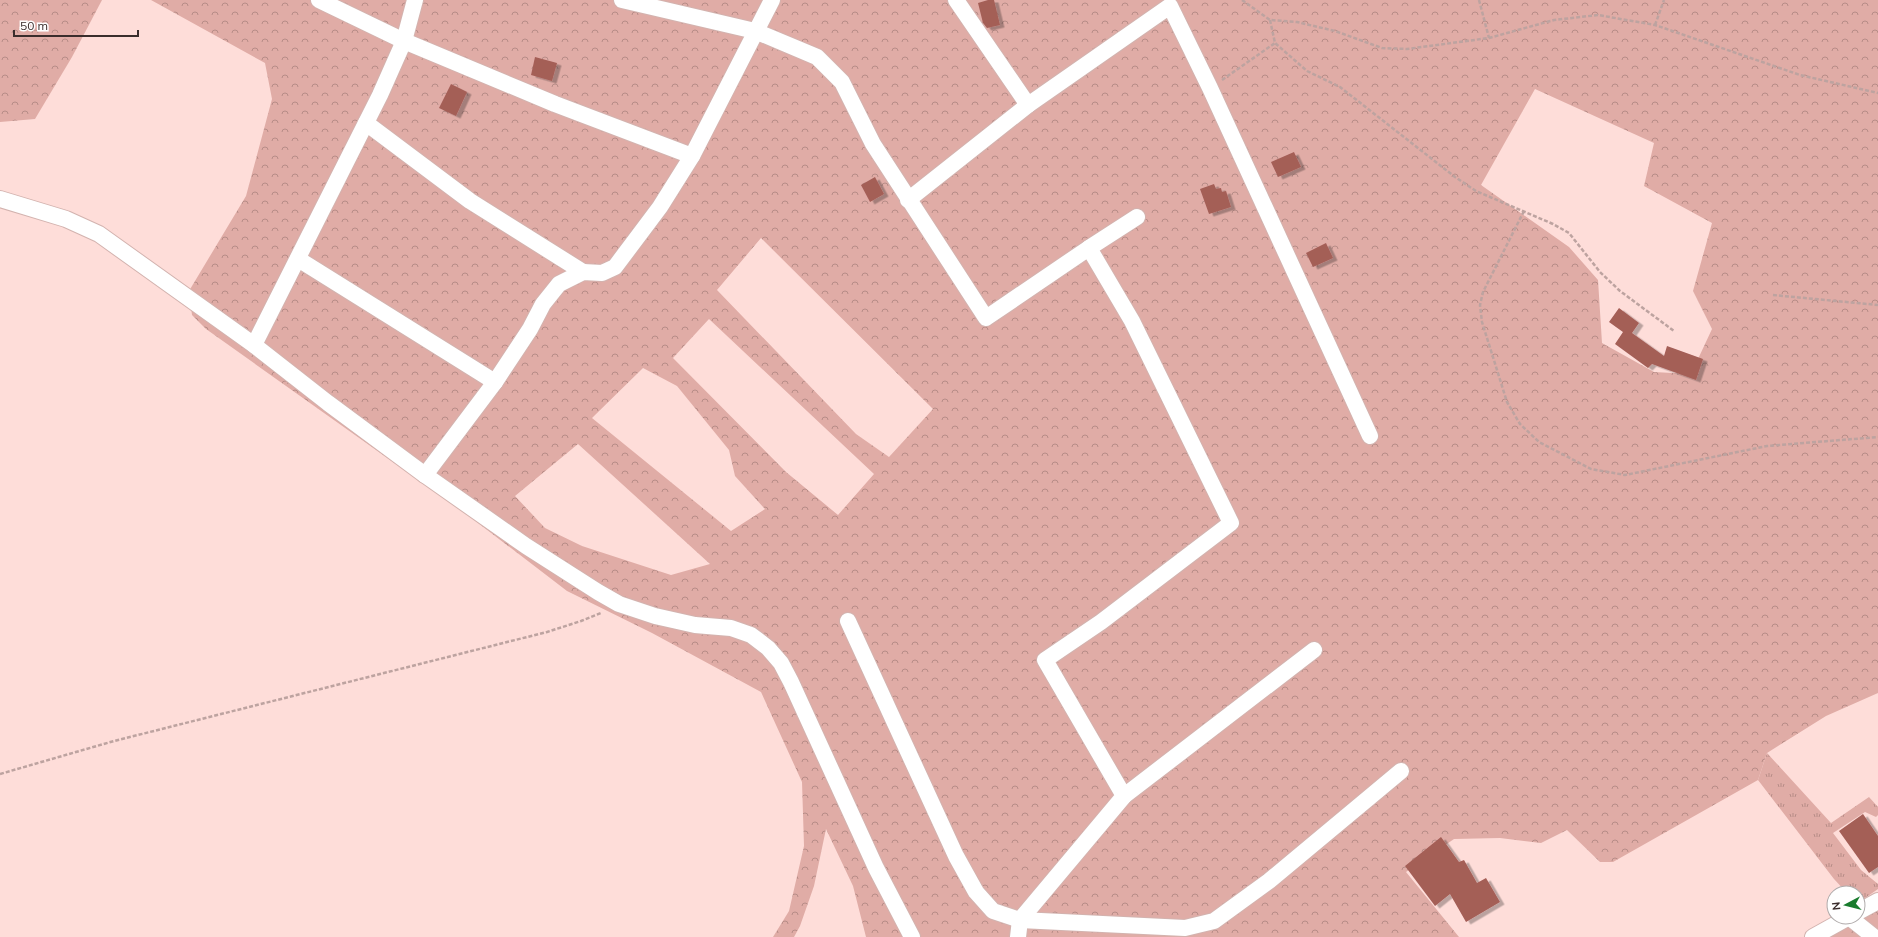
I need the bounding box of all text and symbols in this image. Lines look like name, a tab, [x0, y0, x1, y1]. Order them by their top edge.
scale bar	[14, 12, 138, 38]
text: 50 m	[20, 18, 48, 33]
north arrow	[1826, 885, 1866, 925]
text: N	[1829, 901, 1844, 911]

